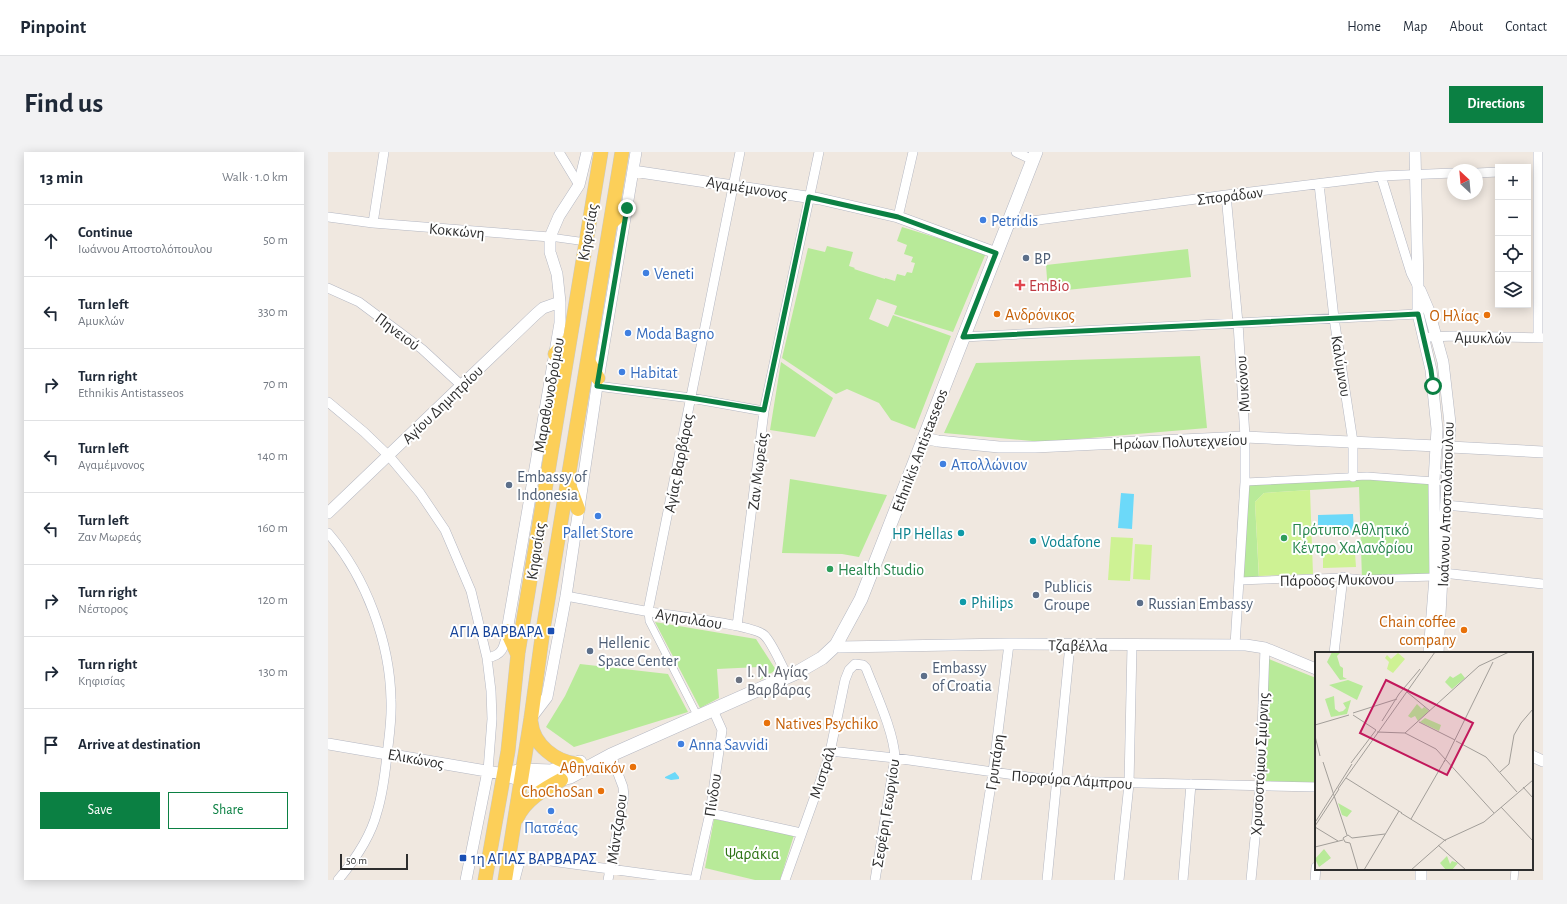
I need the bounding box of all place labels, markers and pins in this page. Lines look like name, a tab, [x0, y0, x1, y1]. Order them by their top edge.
place label: Petridis	[991, 213, 1038, 229]
marker: Petridis	[978, 215, 988, 225]
place label: BP	[1034, 251, 1051, 267]
marker: BP	[1021, 253, 1031, 263]
place label: Veneti	[654, 266, 694, 282]
marker: Veneti	[641, 268, 651, 278]
place label: EmBio	[1029, 278, 1069, 294]
marker: EmBio	[1014, 279, 1026, 291]
place label: Ανδρόνικος	[1005, 307, 1075, 324]
place label: Ο Ηλίας	[1430, 308, 1479, 325]
marker: Ανδρόνικος	[992, 309, 1002, 319]
marker: Ο Ηλίας	[1482, 310, 1492, 320]
place label: Moda Bagno	[636, 326, 715, 342]
marker: Moda Bagno	[623, 328, 633, 338]
place label: Habitat	[630, 365, 678, 381]
marker: Habitat	[617, 367, 627, 377]
place label: Απολλώνιον	[951, 457, 1027, 473]
marker: Απολλώνιον	[938, 459, 948, 469]
place label: Embassy of Indonesia	[517, 469, 588, 503]
marker: Embassy of Indonesia	[504, 480, 514, 490]
marker: Pallet Store	[593, 511, 603, 521]
place label: Πρότυπο Αθλητικό Κέντρο Χαλανδρίου	[1292, 522, 1413, 556]
place label: Pallet Store	[563, 525, 633, 541]
place label: HP Hellas	[892, 526, 953, 542]
marker: HP Hellas	[956, 528, 966, 538]
marker: Πρότυπο Αθλητικό Κέντρο Χαλανδρίου	[1279, 533, 1289, 543]
place label: Vodafone	[1041, 534, 1101, 550]
marker: Vodafone	[1028, 536, 1038, 546]
place label: Health Studio	[838, 562, 924, 578]
marker: Health Studio	[825, 564, 835, 574]
place label: Publicis Groupe	[1044, 579, 1092, 613]
marker: Publicis Groupe	[1031, 590, 1041, 600]
place label: Philips	[971, 595, 1013, 611]
place label: Russian Embassy	[1148, 596, 1253, 613]
marker: Philips	[958, 597, 968, 607]
marker: Russian Embassy	[1135, 598, 1145, 608]
place label: Chain coffee company	[1379, 614, 1456, 649]
place label: ΑΓΙΑ ΒΑΡΒΑΡΑ	[450, 624, 543, 640]
marker: Chain coffee company	[1459, 625, 1469, 635]
marker: ΑΓΙΑ ΒΑΡΒΑΡΑ	[546, 626, 556, 636]
place label: Hellenic Space Center	[598, 635, 679, 669]
marker: Hellenic Space Center	[585, 646, 595, 656]
place label: Embassy of Croatia	[932, 660, 992, 694]
place label: Ι. Ν. Αγίας Βαρβάρας	[747, 664, 811, 699]
marker: Embassy of Croatia	[919, 671, 929, 681]
marker: Ι. Ν. Αγίας Βαρβάρας	[734, 675, 744, 685]
place label: Natives Psychiko	[775, 716, 878, 733]
marker: Natives Psychiko	[762, 718, 772, 728]
place label: Anna Savvidi	[689, 737, 768, 753]
marker: Anna Savvidi	[676, 739, 686, 749]
place label: Αθηναϊκόν	[560, 760, 625, 776]
marker: Αθηναϊκόν	[628, 762, 638, 772]
place label: ChoChoSan	[521, 784, 593, 800]
marker: ChoChoSan	[596, 786, 606, 796]
marker: Πατσέας	[546, 806, 556, 816]
place label: Πατσέας	[524, 820, 578, 837]
place label: 1η ΑΓΙΑΣ ΒΑΡΒΑΡΑΣ	[471, 851, 597, 867]
marker: 1η ΑΓΙΑΣ ΒΑΡΒΑΡΑΣ	[458, 853, 468, 863]

